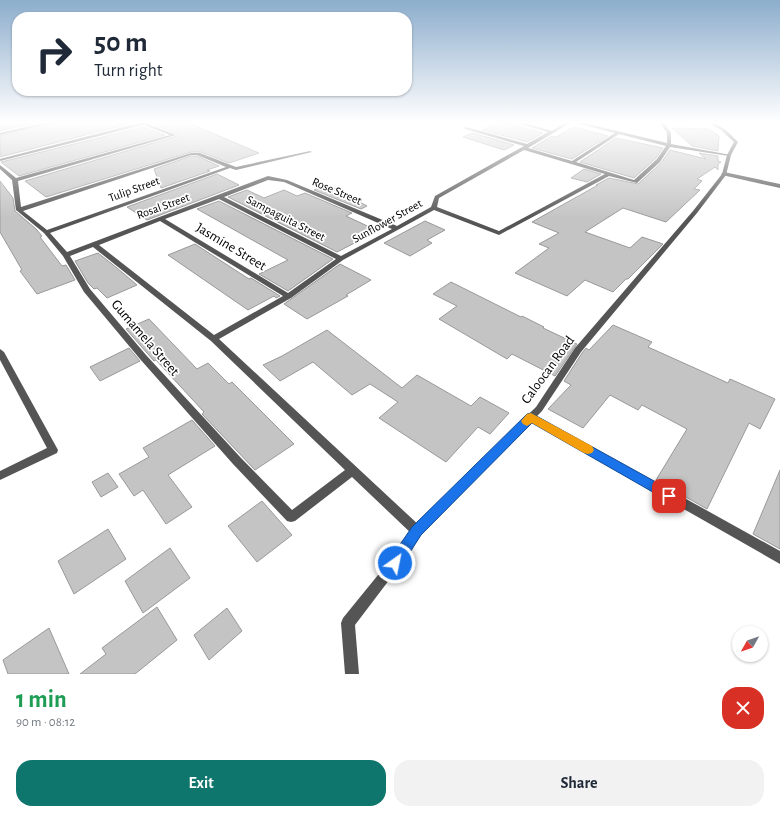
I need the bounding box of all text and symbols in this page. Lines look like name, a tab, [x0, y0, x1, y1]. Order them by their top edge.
icon: right	[28, 28, 80, 80]
text: 50 m	[94, 29, 148, 57]
text: Turn right	[94, 62, 163, 80]
street label: Tulip Street	[107, 174, 161, 204]
street label: Rose Street	[311, 175, 364, 207]
street label: Rosal Street	[135, 191, 191, 221]
street label: Sampaguita Street	[245, 193, 327, 243]
street label: Sunflower Street	[350, 197, 424, 245]
street label: Jasmine Street	[193, 221, 269, 274]
street label: Gumamela Street	[108, 297, 182, 379]
street label: Caloocan Road	[519, 334, 577, 406]
pin	[652, 479, 686, 513]
icon: arrive	[658, 485, 680, 507]
position arrow	[374, 542, 416, 584]
north arrow	[732, 626, 768, 662]
map controls	[732, 626, 768, 662]
button: close	[722, 687, 764, 729]
text: 1 min	[16, 688, 67, 712]
text: 90 m · 08:12	[16, 716, 75, 729]
button: Exit	[16, 760, 386, 806]
button: Share	[394, 760, 764, 806]

